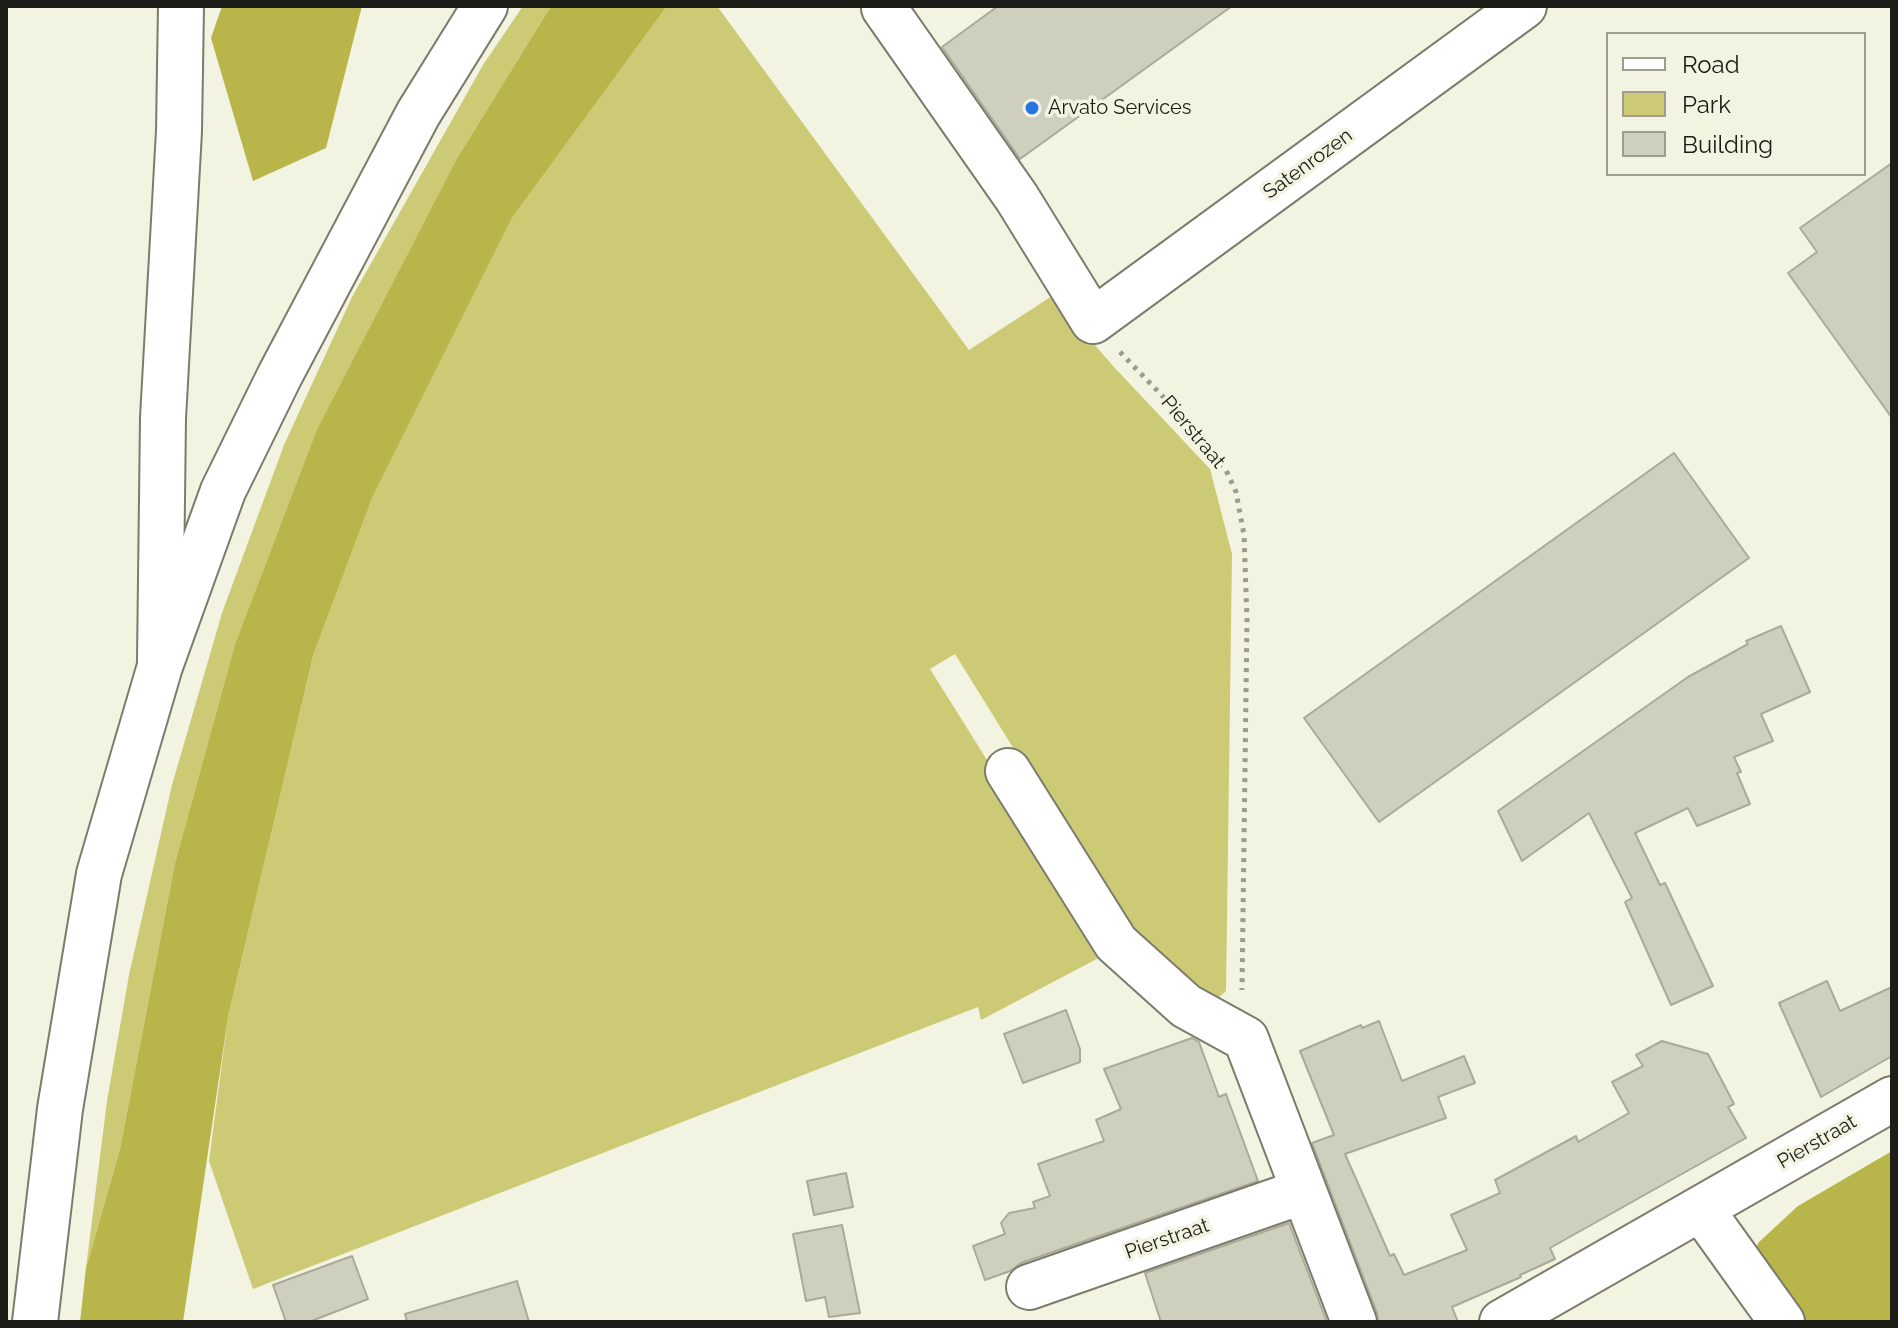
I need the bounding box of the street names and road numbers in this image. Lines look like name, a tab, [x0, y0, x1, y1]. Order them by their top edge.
street label: Satenrozen	[1259, 124, 1357, 204]
street label: Pierstraat	[1156, 391, 1230, 473]
street label: Pierstraat	[1773, 1110, 1861, 1174]
street label: Pierstraat	[1122, 1213, 1212, 1265]

